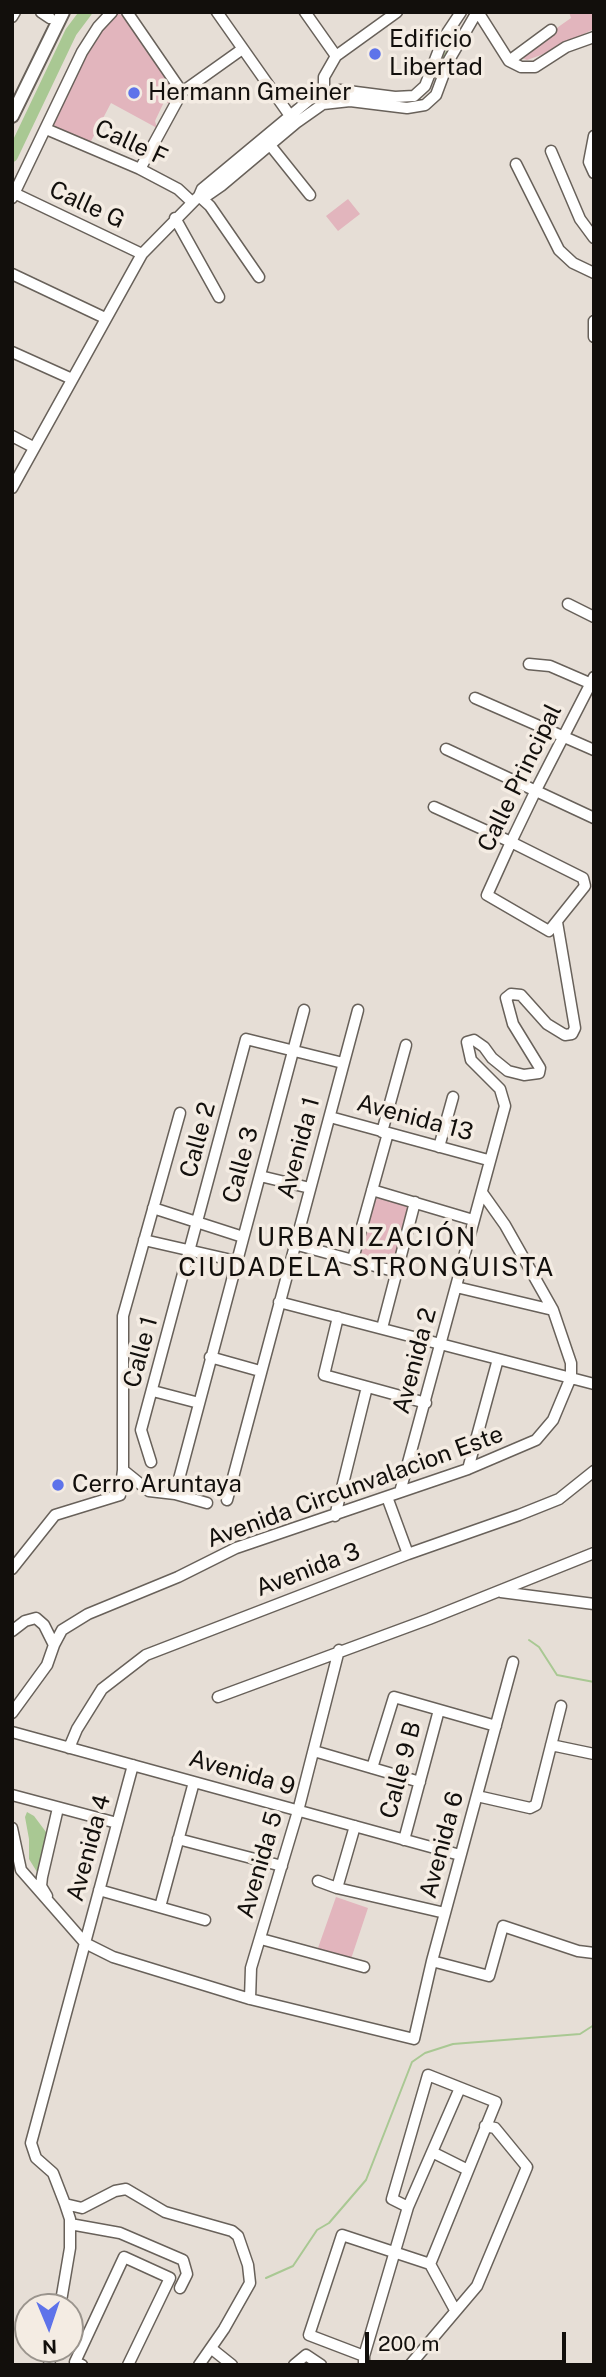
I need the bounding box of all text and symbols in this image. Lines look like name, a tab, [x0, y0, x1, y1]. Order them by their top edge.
place label: Edificio Libertad	[389, 26, 483, 82]
marker: Edificio Libertad	[367, 46, 383, 62]
place label: Hermann Gmeiner	[148, 79, 352, 107]
marker: Hermann Gmeiner	[126, 85, 142, 101]
street label: Calle F	[90, 114, 172, 172]
street label: Calle G	[45, 175, 129, 235]
street label: Calle Principal	[472, 699, 568, 857]
street label: Avenida 13	[354, 1089, 476, 1147]
street label: Avenida 1	[272, 1094, 326, 1202]
street label: Calle 2	[174, 1099, 222, 1181]
street label: Calle 3	[217, 1124, 265, 1206]
district label: URBANIZACIÓN CIUDADELA STRONGUISTA	[181, 1222, 553, 1284]
street label: Avenida 2	[387, 1305, 443, 1417]
street label: Calle 1	[118, 1313, 164, 1391]
street label: Avenida Circunvalacion Este	[203, 1420, 507, 1554]
place label: Cerro Aruntaya	[72, 1471, 242, 1499]
marker: Cerro Aruntaya	[50, 1477, 66, 1493]
street label: Avenida 3	[252, 1537, 364, 1603]
street label: Calle 9 B	[374, 1718, 428, 1822]
street label: Avenida 9	[186, 1744, 298, 1802]
street label: Avenida 6	[414, 1789, 470, 1901]
street label: Avenida 4	[61, 1791, 117, 1905]
street label: Avenida 5	[231, 1808, 289, 1922]
north arrow	[14, 2293, 84, 2363]
scale bar	[368, 2318, 569, 2362]
text: 200 m	[378, 2331, 439, 2356]
text: N	[42, 2336, 57, 2358]

